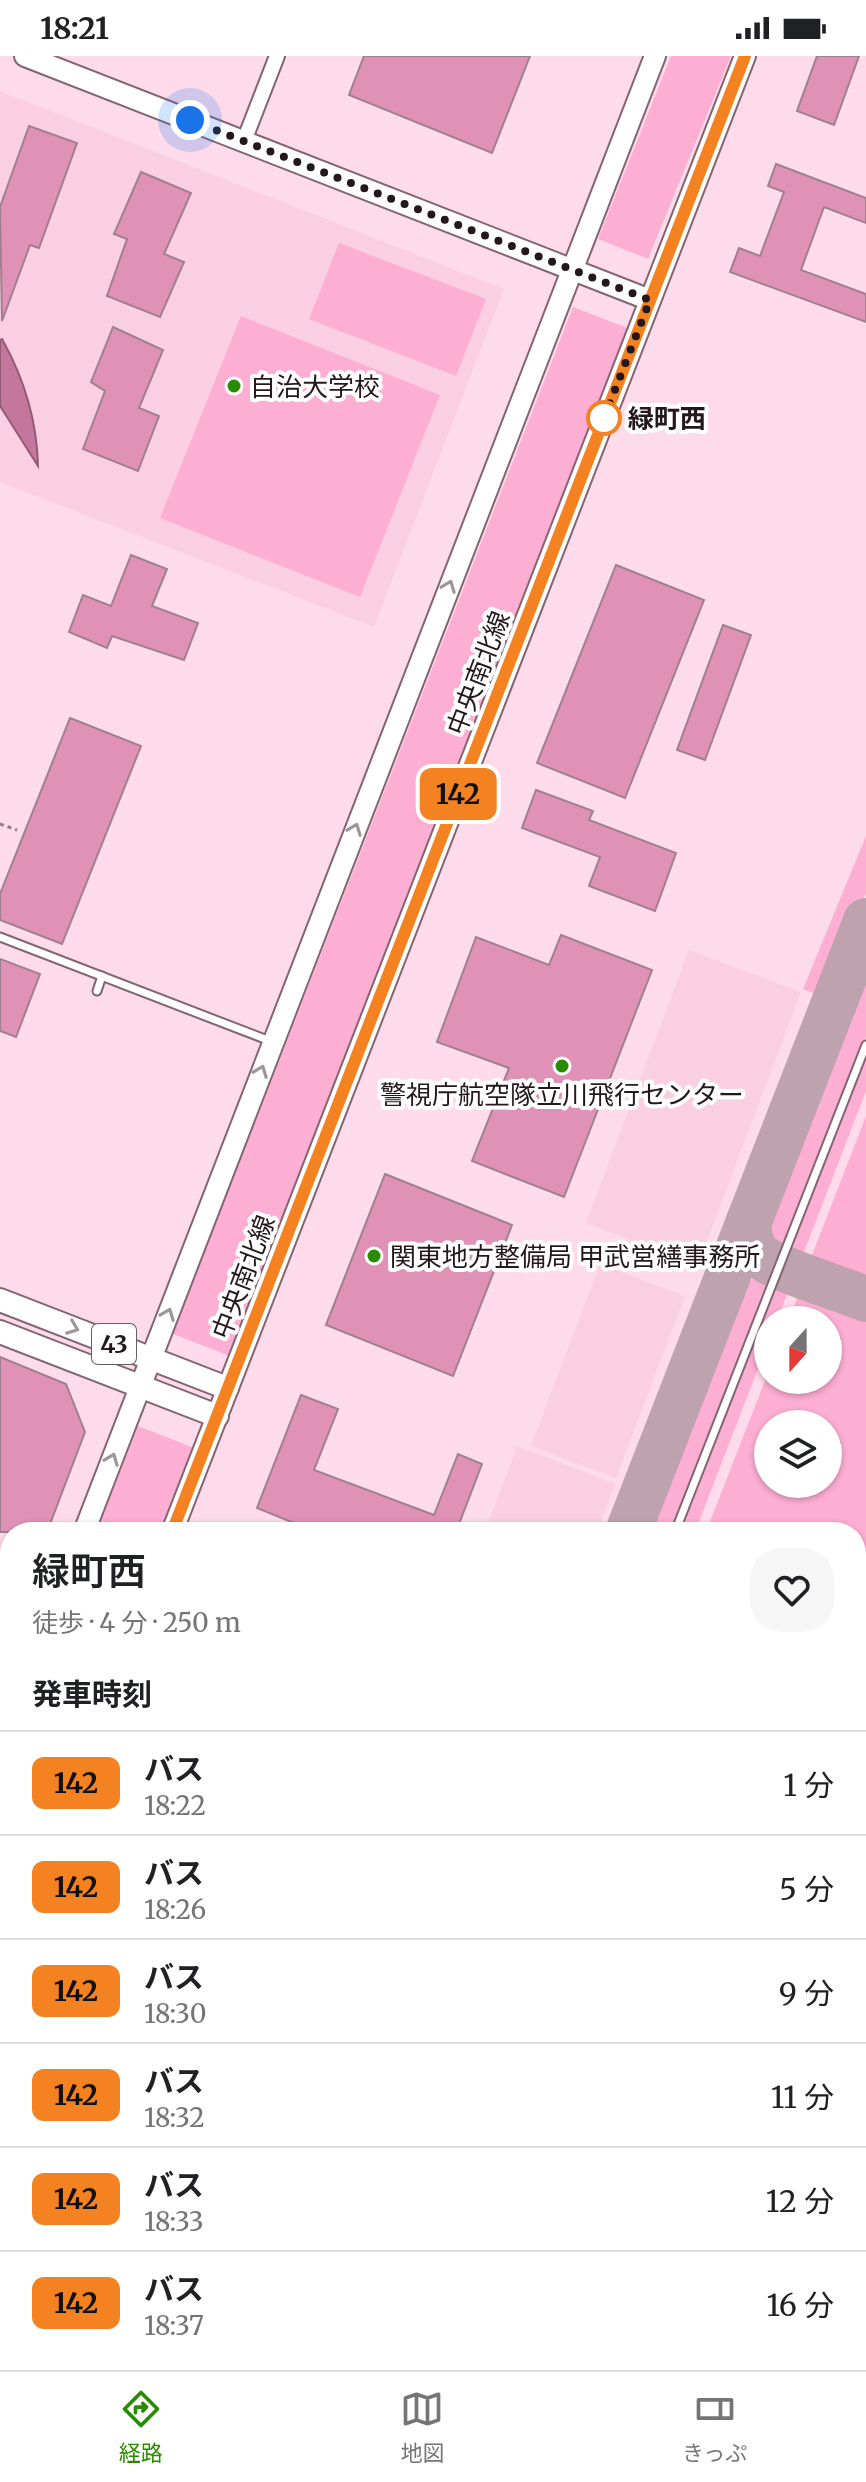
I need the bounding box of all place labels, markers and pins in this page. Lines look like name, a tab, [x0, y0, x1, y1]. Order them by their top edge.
place label: 自治大学校	[250, 370, 380, 403]
marker: 自治大学校	[225, 377, 243, 395]
marker: 緑町西	[587, 401, 621, 435]
place label: 緑町西	[628, 402, 706, 435]
marker: 警視庁航空隊立川飛行センター	[553, 1057, 571, 1075]
place label: 警視庁航空隊立川飛行センター	[380, 1078, 744, 1111]
place label: 関東地方整備局 甲武営繕事務所	[390, 1240, 760, 1273]
marker: 関東地方整備局 甲武営繕事務所	[365, 1247, 383, 1265]

